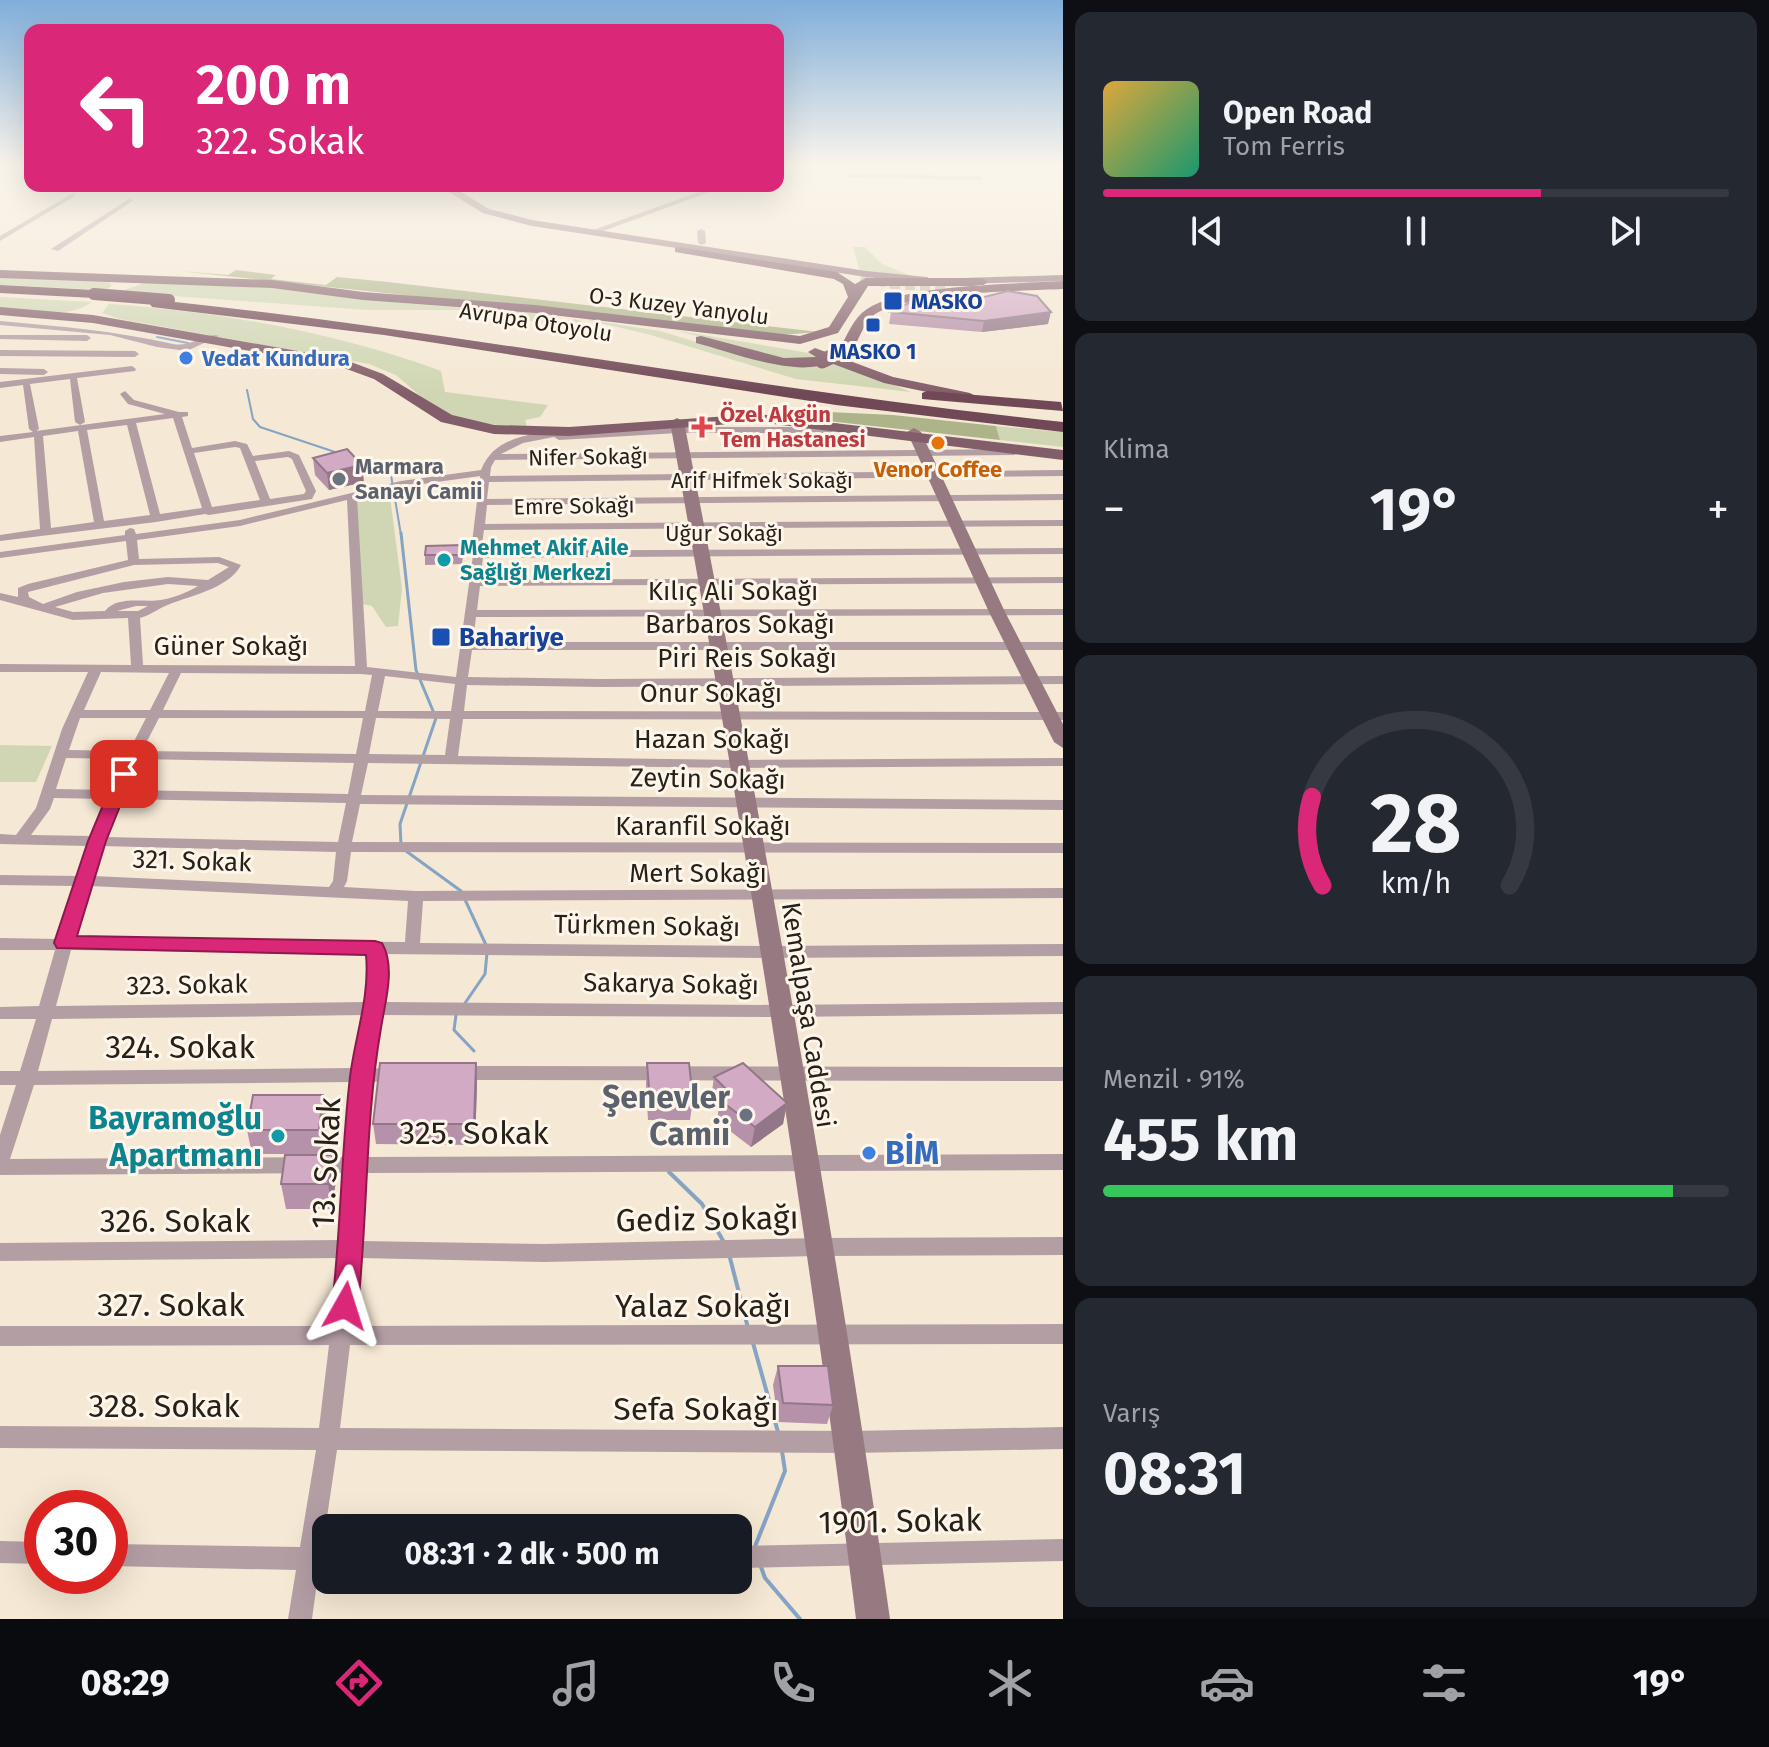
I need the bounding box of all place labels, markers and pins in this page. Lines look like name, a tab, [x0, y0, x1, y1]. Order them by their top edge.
place label: MASKO	[911, 288, 983, 315]
marker: MASKO	[882, 290, 904, 312]
marker: MASKO 1	[864, 316, 882, 334]
place label: MASKO 1	[829, 338, 917, 365]
place label: Vedat Kundura	[201, 345, 350, 372]
marker: Vedat Kundura	[177, 349, 195, 367]
place label: Özel Akgün Tem Hastanesi	[720, 401, 866, 453]
marker: Özel Akgün Tem Hastanesi	[691, 416, 713, 438]
marker: Venor Coffee	[929, 434, 947, 452]
place label: Marmara Sanayi Camii	[355, 453, 482, 505]
place label: Venor Coffee	[873, 456, 1002, 483]
marker: Marmara Sanayi Camii	[330, 470, 348, 488]
place label: Mehmet Akif Aile Sağlığı Merkezi	[460, 534, 629, 586]
marker: Mehmet Akif Aile Sağlığı Merkezi	[435, 551, 453, 569]
place label: Bahariye	[459, 622, 564, 653]
marker: Bahariye	[430, 626, 452, 648]
pin	[90, 740, 158, 808]
place label: Şenevler Camii	[602, 1078, 730, 1153]
place label: Bayramoğlu Apartmanı	[88, 1099, 262, 1174]
marker: Şenevler Camii	[737, 1106, 755, 1124]
marker: Bayramoğlu Apartmanı	[269, 1127, 287, 1145]
place label: BİM	[885, 1133, 939, 1172]
marker: BİM	[860, 1144, 878, 1162]

